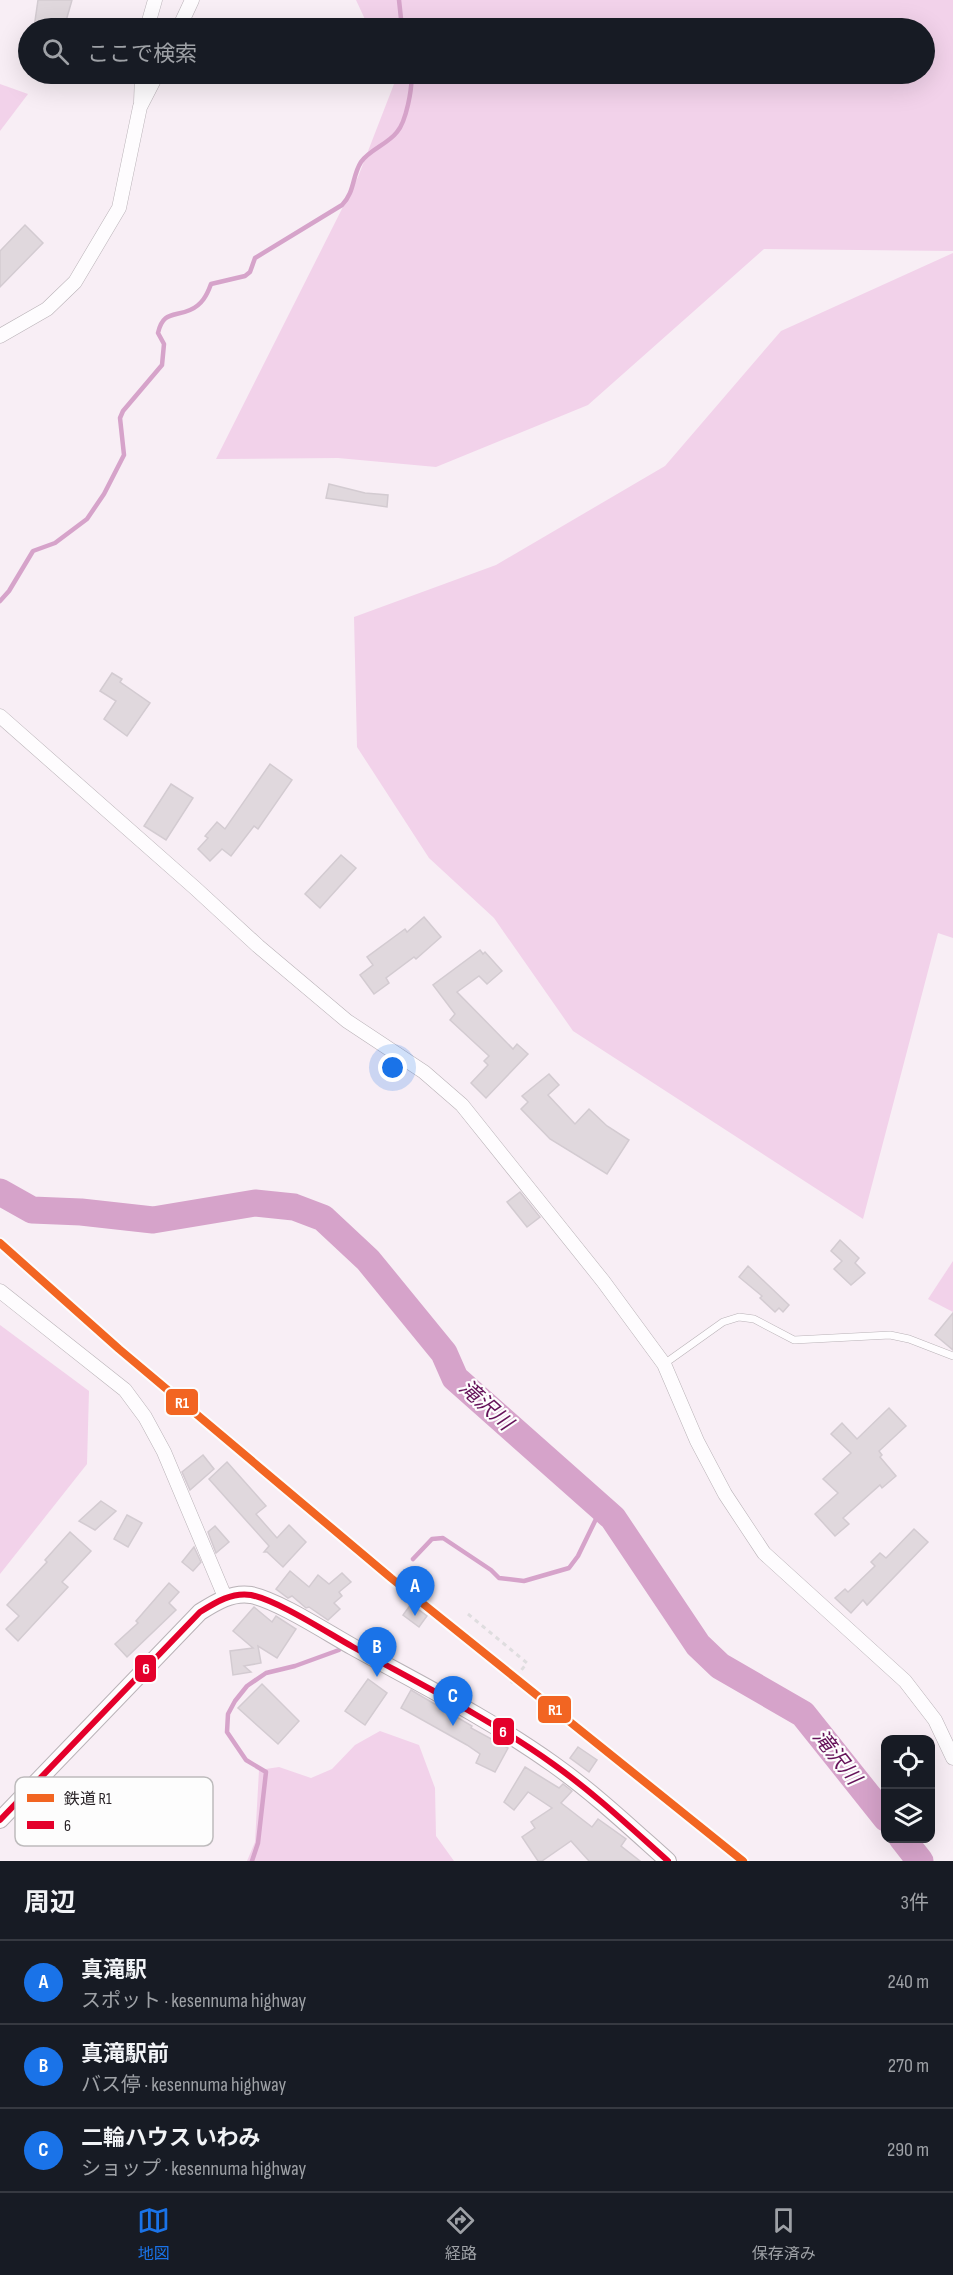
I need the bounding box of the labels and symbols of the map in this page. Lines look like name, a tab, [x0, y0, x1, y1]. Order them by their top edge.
your location	[378, 1053, 407, 1082]
water label: 滝沢川	[454, 1375, 519, 1437]
line badge: R1	[165, 1388, 199, 1416]
text: R1	[175, 1394, 190, 1413]
pin: A	[396, 1566, 434, 1616]
pin: B	[358, 1628, 397, 1677]
line badge: 6	[134, 1654, 157, 1683]
text: 6	[142, 1660, 150, 1679]
pin: C	[434, 1676, 472, 1726]
line badge: R1	[537, 1695, 572, 1724]
text: R1	[548, 1701, 563, 1720]
line badge: 6	[492, 1717, 515, 1746]
text: 6	[499, 1723, 507, 1742]
water label: 滝沢川	[807, 1725, 867, 1791]
legend	[15, 1777, 213, 1846]
text: 鉄道 R1	[64, 1790, 112, 1809]
text: 6	[64, 1817, 71, 1836]

